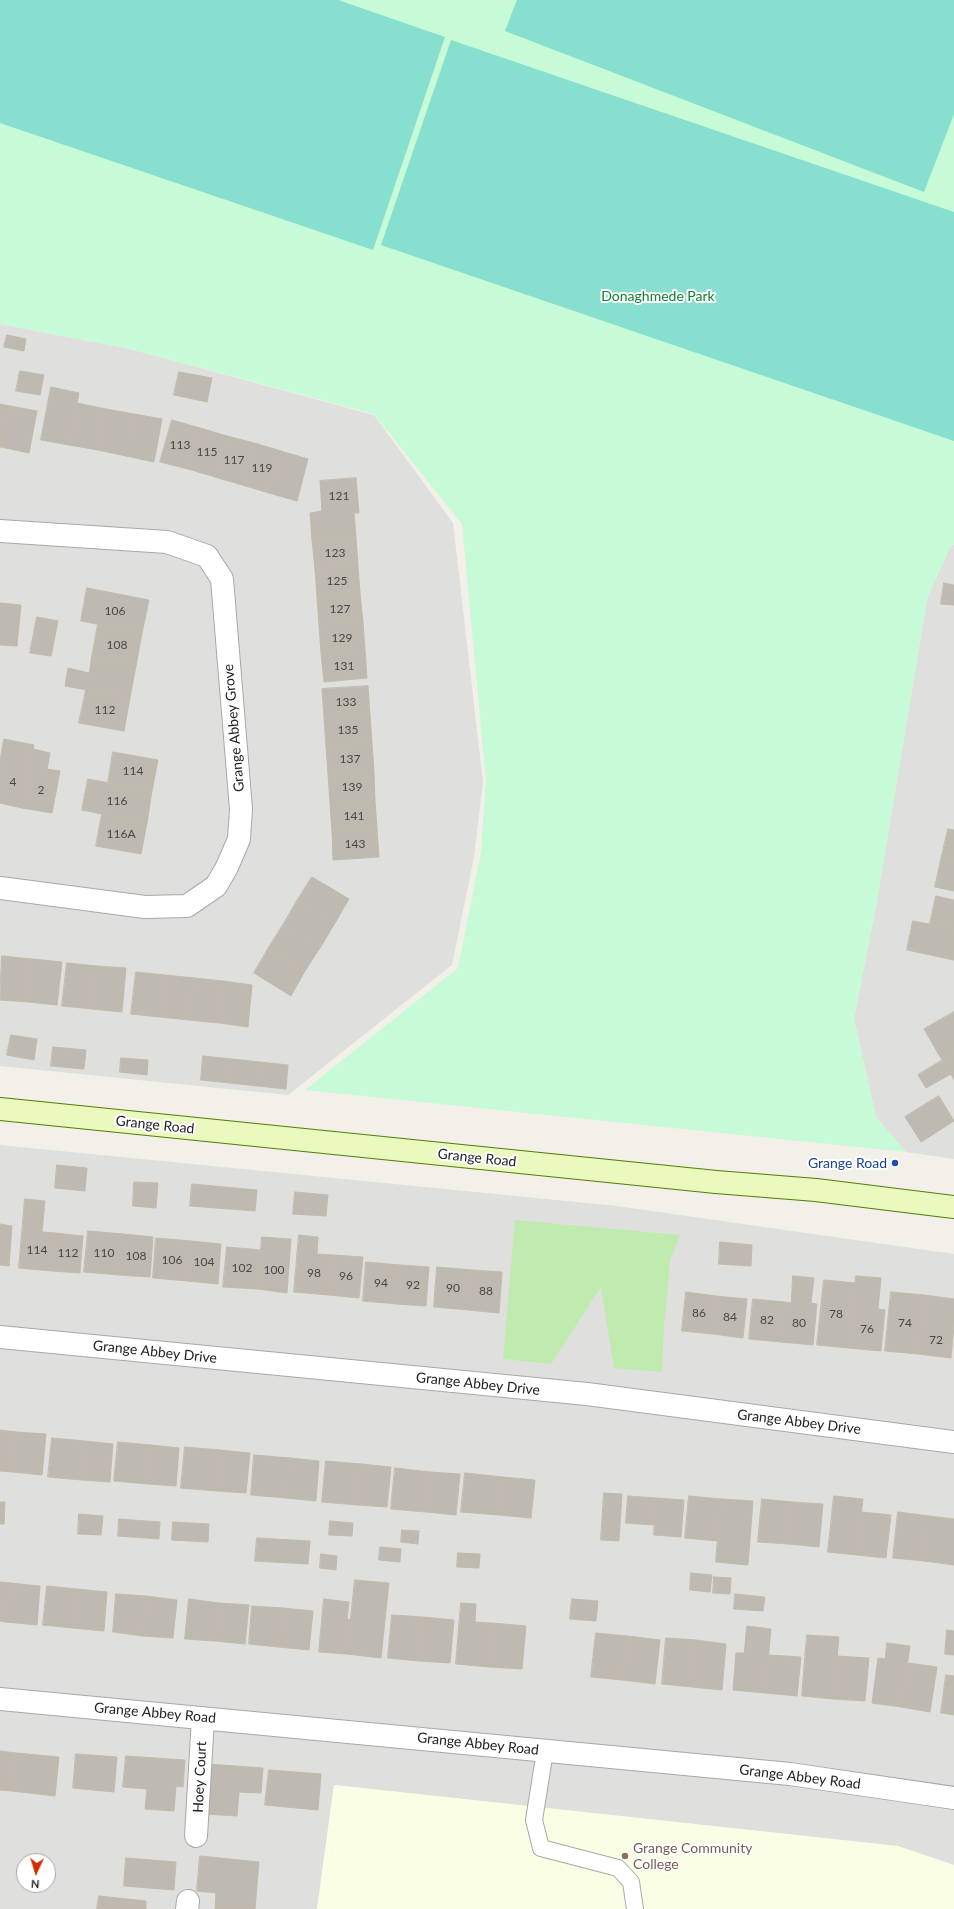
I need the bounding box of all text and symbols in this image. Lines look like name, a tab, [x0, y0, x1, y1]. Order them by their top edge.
park label: Donaghmede Park	[601, 288, 715, 304]
house number: 113	[170, 438, 190, 452]
house number: 115	[197, 445, 217, 459]
house number: 117	[224, 453, 244, 467]
house number: 119	[252, 461, 272, 475]
house number: 121	[329, 489, 349, 503]
house number: 123	[325, 546, 345, 560]
house number: 125	[327, 574, 347, 588]
house number: 127	[330, 602, 350, 616]
house number: 106	[105, 604, 125, 618]
house number: 129	[332, 631, 352, 645]
house number: 108	[107, 638, 127, 652]
house number: 131	[334, 659, 354, 673]
street label: Grange Abbey Grove	[220, 663, 248, 793]
house number: 133	[336, 695, 356, 709]
house number: 112	[95, 703, 115, 717]
house number: 135	[338, 723, 358, 737]
house number: 137	[340, 752, 360, 766]
house number: 114	[123, 764, 143, 778]
house number: 4	[10, 775, 16, 789]
house number: 139	[342, 780, 362, 794]
house number: 2	[38, 783, 44, 797]
house number: 116	[107, 794, 127, 808]
house number: 141	[344, 809, 364, 823]
house number: 116A	[106, 827, 136, 841]
house number: 143	[345, 837, 365, 851]
street label: Grange Road	[115, 1113, 195, 1137]
street label: Grange Road	[437, 1146, 517, 1170]
place label: Grange Road	[808, 1155, 887, 1171]
marker: Grange Road	[890, 1158, 900, 1168]
house number: 114	[27, 1243, 47, 1257]
house number: 112	[58, 1246, 78, 1260]
house number: 110	[94, 1246, 114, 1260]
house number: 108	[126, 1249, 146, 1263]
house number: 106	[162, 1253, 182, 1267]
house number: 104	[194, 1255, 214, 1269]
house number: 102	[232, 1261, 252, 1275]
house number: 100	[264, 1263, 284, 1277]
house number: 98	[307, 1266, 321, 1280]
house number: 96	[339, 1269, 353, 1283]
house number: 94	[374, 1276, 388, 1290]
house number: 92	[406, 1278, 420, 1292]
house number: 90	[446, 1281, 460, 1295]
house number: 88	[479, 1284, 493, 1298]
house number: 86	[692, 1306, 706, 1320]
house number: 78	[829, 1307, 843, 1321]
house number: 84	[723, 1310, 737, 1324]
house number: 82	[760, 1313, 774, 1327]
house number: 80	[792, 1316, 806, 1330]
house number: 74	[898, 1316, 912, 1330]
house number: 76	[860, 1322, 874, 1336]
house number: 72	[929, 1333, 943, 1347]
street label: Grange Abbey Drive	[92, 1337, 218, 1367]
street label: Grange Abbey Drive	[415, 1369, 541, 1399]
street label: Grange Abbey Drive	[736, 1406, 862, 1438]
street label: Grange Abbey Road	[93, 1699, 217, 1727]
street label: Grange Abbey Road	[416, 1729, 540, 1759]
street label: Hoey Court	[190, 1741, 210, 1813]
street label: Grange Abbey Road	[738, 1761, 862, 1793]
place label: Grange Community College	[633, 1840, 752, 1872]
marker: Grange Community College	[620, 1851, 630, 1861]
north arrow	[16, 1853, 56, 1893]
text: N	[31, 1878, 40, 1891]

